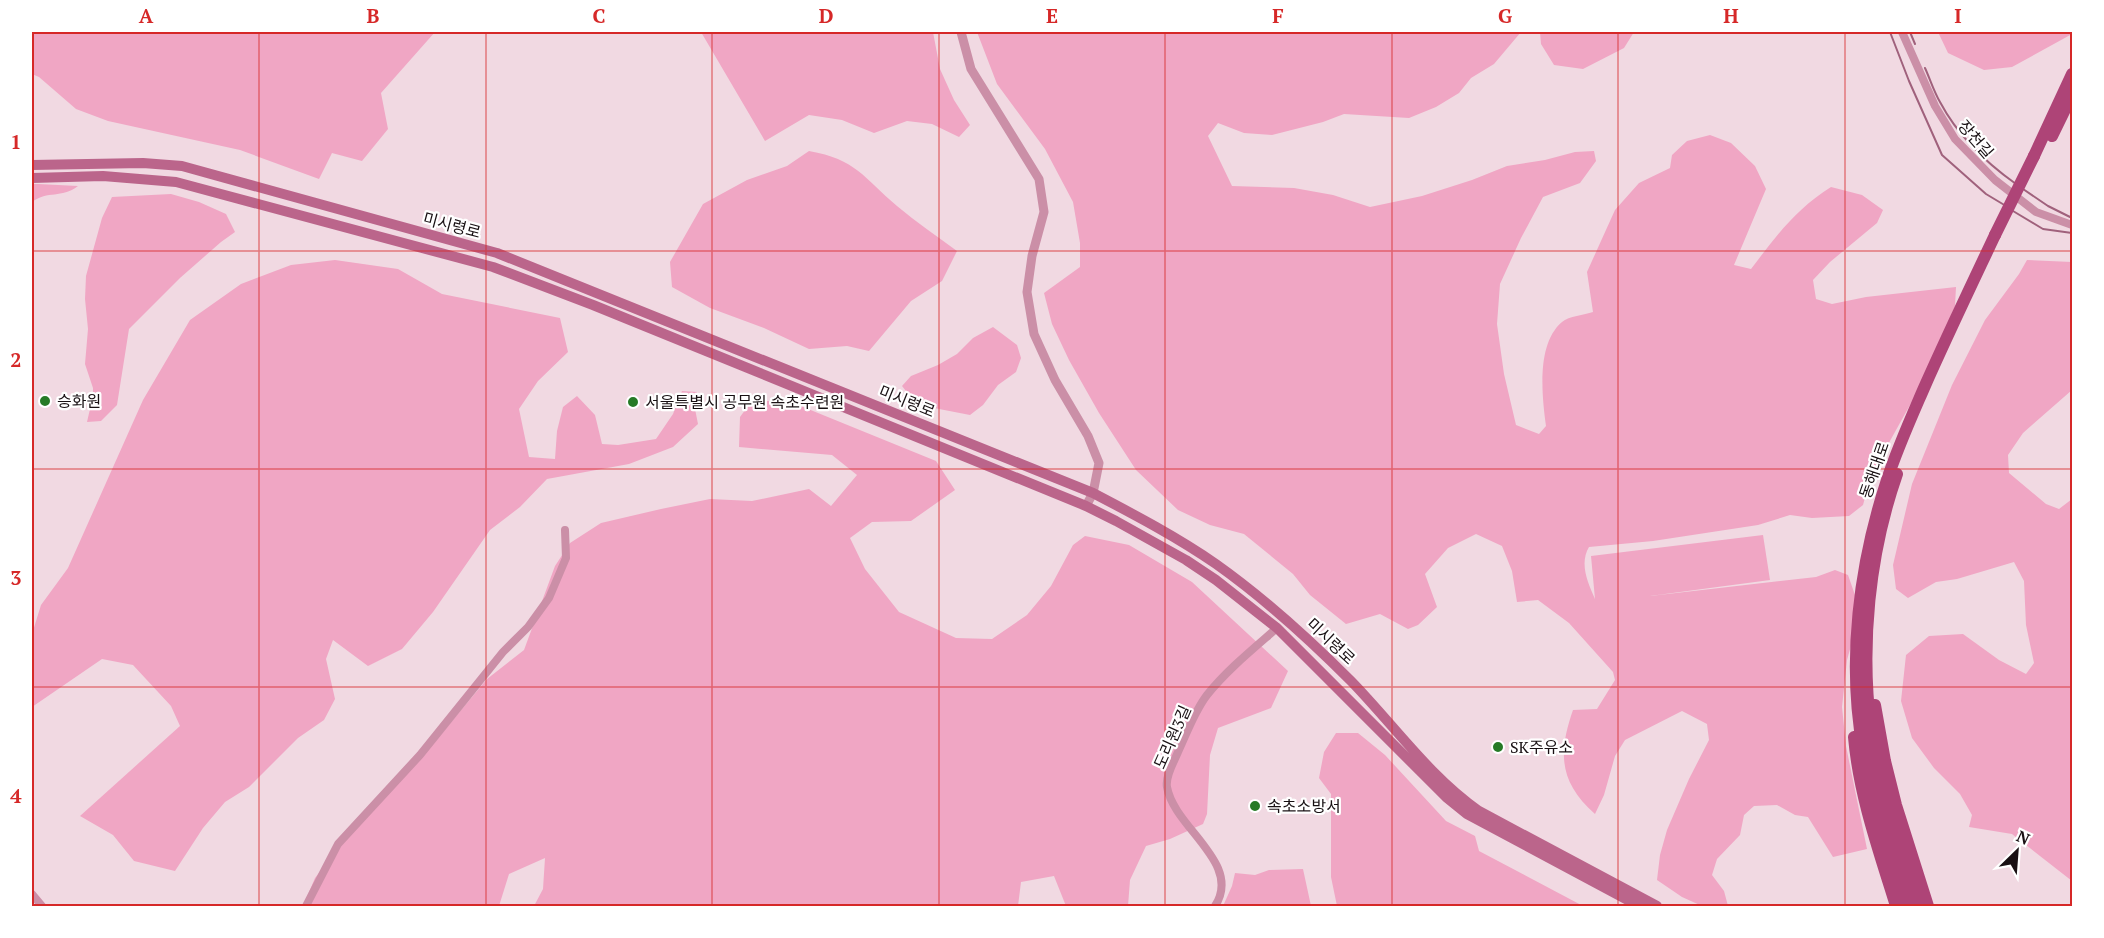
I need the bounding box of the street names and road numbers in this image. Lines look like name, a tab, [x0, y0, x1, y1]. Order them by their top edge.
street label: 장천길	[1953, 115, 1999, 163]
street label: 미시령로	[421, 207, 484, 243]
street label: 미시령로	[876, 380, 939, 422]
street label: 동해대로	[1854, 438, 1894, 501]
street label: 미시령로	[1302, 613, 1360, 669]
street label: 도리원3길	[1148, 702, 1196, 772]

